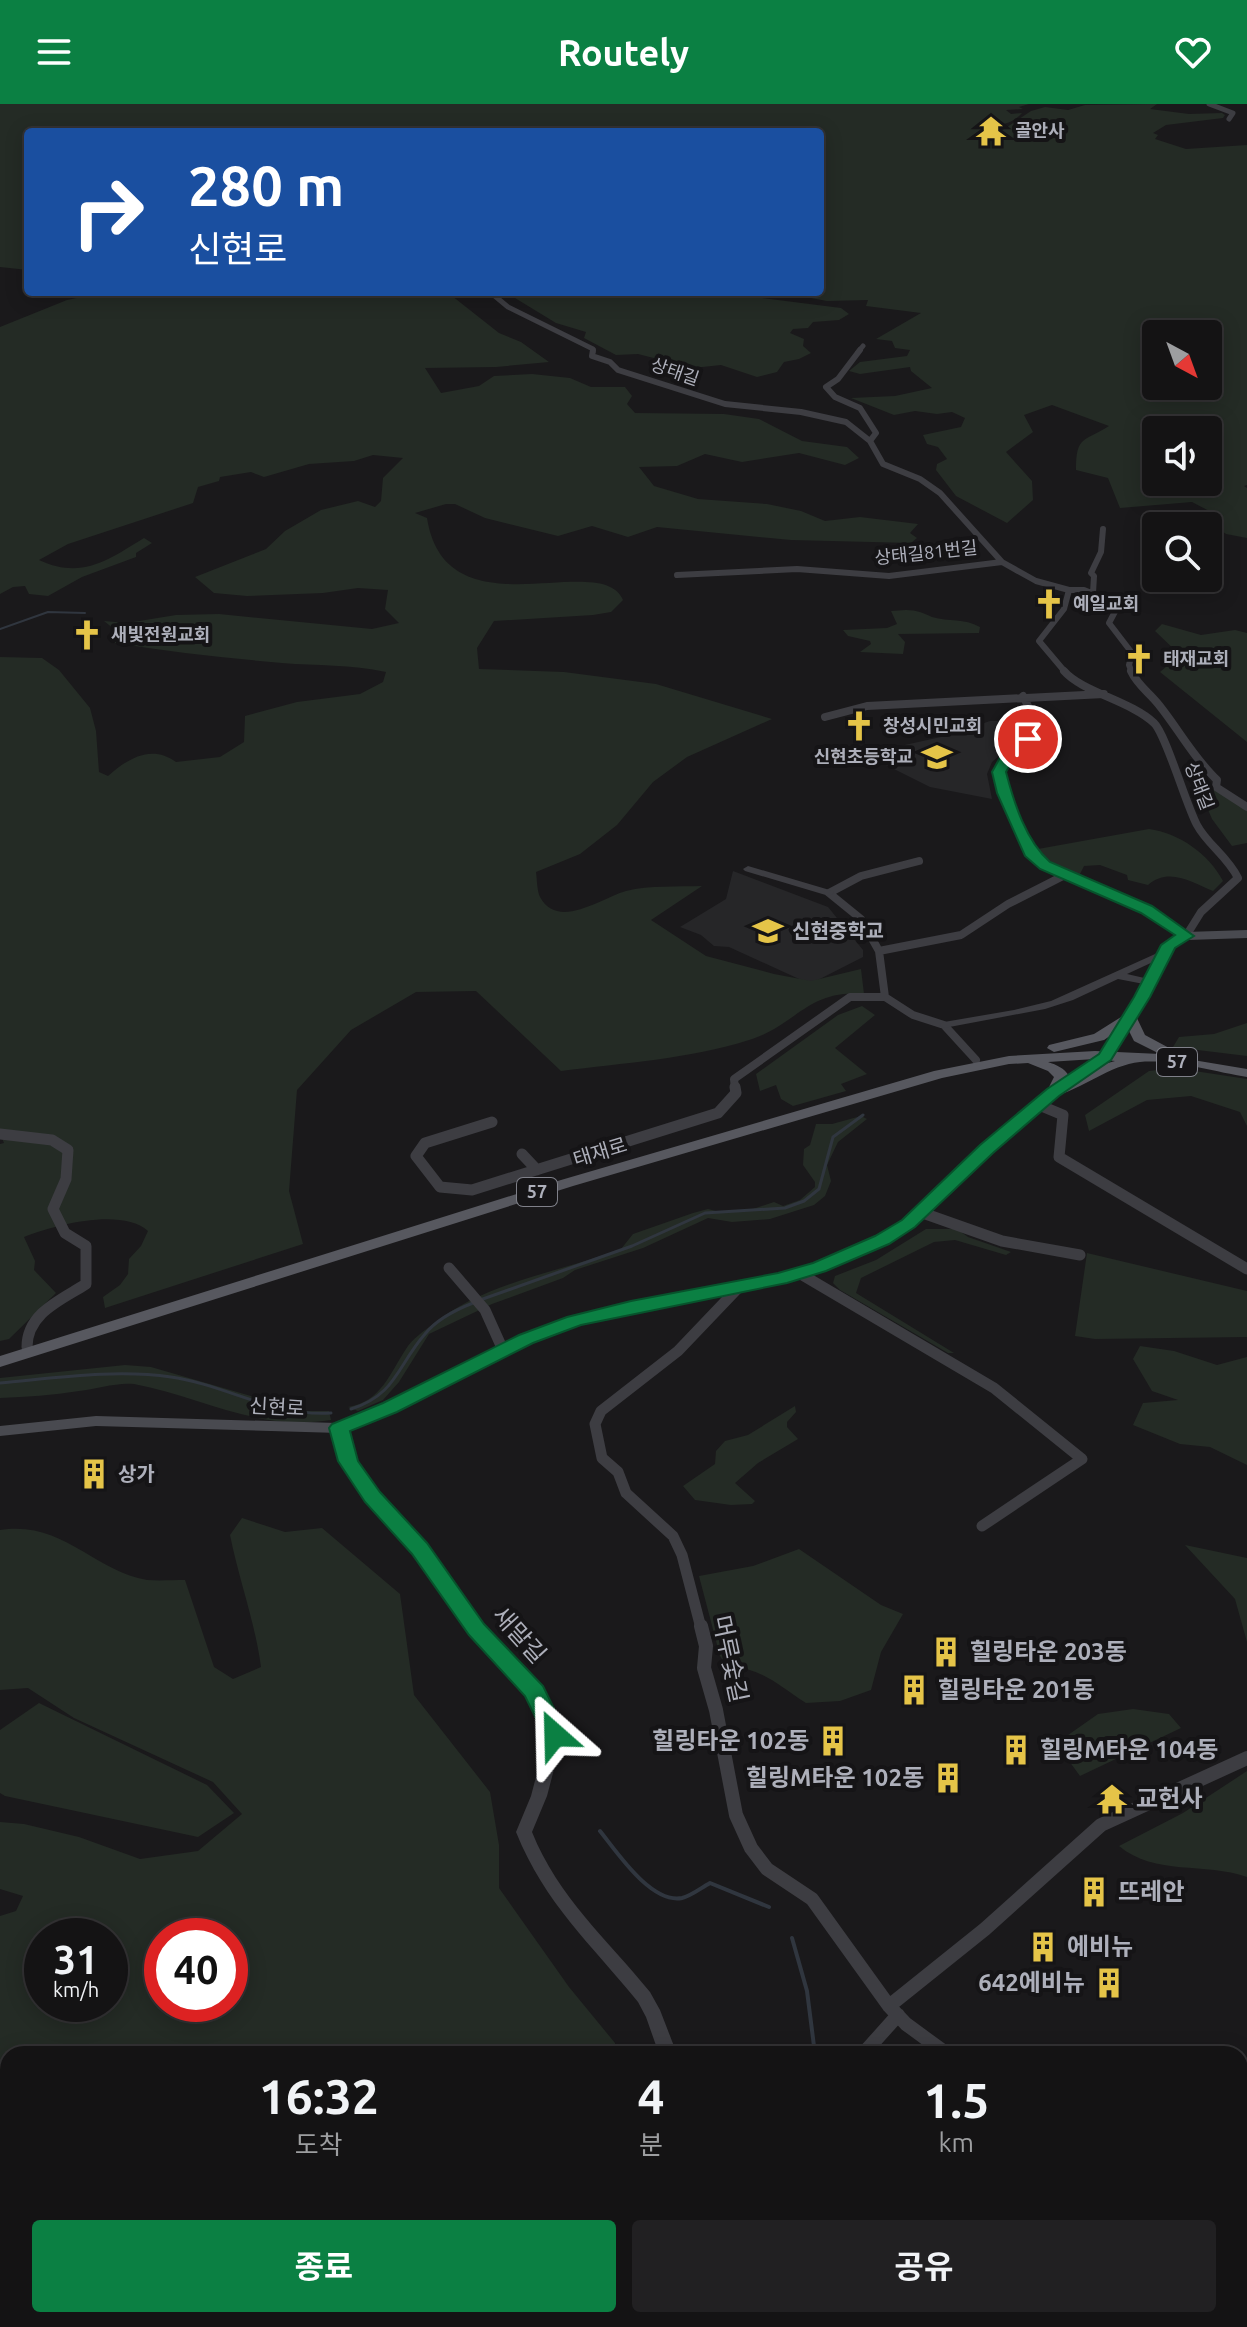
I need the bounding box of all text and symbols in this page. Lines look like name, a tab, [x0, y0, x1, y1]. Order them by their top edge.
icon: menu	[32, 30, 76, 74]
icon: heart	[1171, 30, 1215, 74]
text: Routely	[558, 32, 689, 73]
temple icon: 골안사	[974, 114, 1008, 148]
place label: 골안사	[1015, 120, 1065, 140]
text: 280 m	[188, 154, 344, 217]
icon: right	[56, 160, 160, 264]
text: 신현로	[188, 228, 287, 269]
north arrow	[1142, 320, 1222, 400]
map controls	[1142, 320, 1222, 592]
street label: 상태길	[649, 354, 702, 389]
button: sound	[1142, 416, 1222, 496]
button: search	[1142, 512, 1222, 592]
street label: 상태길81번길	[874, 537, 978, 567]
church icon: 예일교회	[1032, 587, 1066, 621]
place label: 예일교회	[1073, 593, 1139, 613]
church icon: 새빛전원교회	[70, 618, 104, 652]
place label: 새빛전원교회	[111, 624, 210, 644]
church icon: 태재교회	[1122, 642, 1156, 676]
place label: 태재교회	[1163, 648, 1229, 668]
pin	[994, 705, 1062, 773]
church icon: 창성시민교회	[842, 709, 876, 743]
place label: 창성시민교회	[883, 715, 982, 735]
icon: arrive	[1006, 717, 1050, 761]
school or university icon: 신현초등학교	[920, 740, 954, 774]
place label: 신현초등학교	[814, 746, 913, 766]
street label: 상태길	[1182, 759, 1218, 812]
school or university icon: 신현중학교	[751, 914, 785, 948]
place label: 신현중학교	[792, 919, 884, 942]
road number: 57	[1157, 1048, 1197, 1076]
street label: 태재로	[570, 1132, 630, 1171]
road number: 57	[517, 1178, 557, 1206]
street label: 신현로	[249, 1394, 305, 1419]
building icon: 상가	[77, 1457, 111, 1491]
place label: 상가	[118, 1462, 155, 1485]
street label: 새말길	[487, 1601, 552, 1668]
street label: 머루숯길	[708, 1613, 753, 1705]
building icon: 힐링타운 203동	[929, 1635, 963, 1669]
place label: 힐링타운 203동	[970, 1638, 1127, 1665]
building icon: 힐링타운 201동	[897, 1673, 931, 1707]
place label: 힐링타운 201동	[938, 1676, 1095, 1703]
position arrow	[513, 1693, 597, 1777]
building icon: 힐링타운 102동	[816, 1724, 850, 1758]
place label: 힐링타운 102동	[652, 1727, 809, 1754]
building icon: 힐링M타운 104동	[999, 1733, 1033, 1767]
place label: 힐링M타운 104동	[1040, 1736, 1218, 1763]
building icon: 힐링M타운 102동	[931, 1761, 965, 1795]
place label: 힐링M타운 102동	[746, 1764, 924, 1791]
temple icon: 교헌사	[1095, 1782, 1129, 1816]
place label: 교헌사	[1136, 1785, 1202, 1812]
building icon: 뜨레안	[1077, 1875, 1111, 1909]
place label: 뜨레안	[1118, 1878, 1184, 1905]
speed limit sign: 40	[144, 1918, 248, 2022]
building icon: 에비뉴	[1026, 1930, 1060, 1964]
place label: 에비뉴	[1067, 1933, 1133, 1960]
text: 31	[53, 1937, 99, 1982]
building icon: 642에비뉴	[1092, 1966, 1126, 2000]
place label: 642에비뉴	[978, 1969, 1085, 1996]
text: km/h	[53, 1978, 99, 2001]
text: 16:32	[259, 2069, 379, 2123]
text: 4	[638, 2069, 665, 2123]
text: 1.5	[923, 2073, 989, 2127]
text: km	[938, 2128, 974, 2157]
text: 도착	[295, 2130, 343, 2159]
text: 분	[639, 2130, 663, 2159]
button: 종료	[32, 2220, 616, 2312]
button: 공유	[632, 2220, 1216, 2312]

